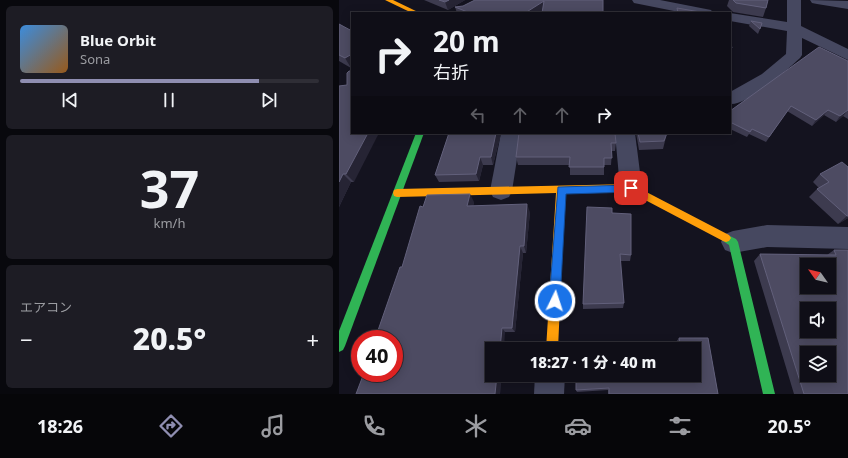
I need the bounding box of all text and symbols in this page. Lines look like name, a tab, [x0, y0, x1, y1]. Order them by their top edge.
text: 20 m	[433, 22, 500, 60]
icon: right	[367, 28, 419, 80]
text: Blue Orbit	[80, 30, 156, 50]
text: Sona	[80, 50, 110, 68]
text: 右折	[433, 60, 469, 84]
icon: previous	[59, 89, 81, 111]
icon: pause	[158, 89, 180, 111]
icon: next	[258, 89, 280, 111]
icon: left	[467, 104, 489, 126]
icon: ahead	[509, 104, 531, 126]
icon: ahead	[551, 104, 573, 126]
icon: right	[593, 104, 615, 126]
text: 37	[140, 152, 199, 223]
pin	[614, 171, 648, 205]
icon: arrive	[620, 177, 642, 199]
text: km/h	[154, 214, 185, 232]
north arrow	[800, 258, 836, 294]
map controls	[800, 258, 836, 382]
position arrow	[534, 280, 576, 322]
text: エアコン	[20, 298, 72, 316]
button: sound	[800, 302, 836, 338]
text: 20.5°	[133, 318, 206, 359]
text: −	[20, 324, 33, 354]
text: +	[306, 324, 319, 354]
speed limit sign: 40	[351, 330, 403, 382]
button: layers	[800, 346, 836, 382]
text: 18:27 · 1 分 · 40 m	[530, 352, 656, 372]
icon: directions	[157, 412, 185, 440]
icon: music	[259, 412, 287, 440]
icon: phone	[360, 412, 388, 440]
icon: climate	[462, 412, 490, 440]
icon: car	[564, 412, 592, 440]
icon: filters	[666, 412, 694, 440]
text: 18:26	[37, 414, 83, 438]
text: 20.5°	[767, 414, 811, 438]

